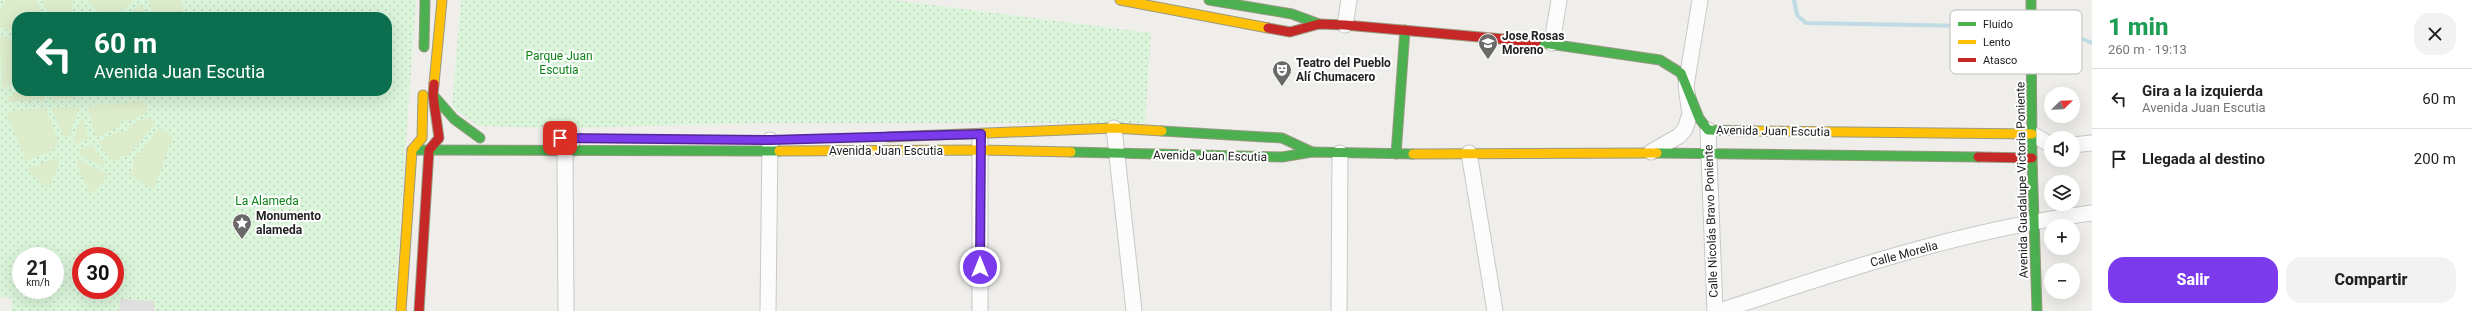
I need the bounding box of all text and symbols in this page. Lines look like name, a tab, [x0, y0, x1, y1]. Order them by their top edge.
legend	[1950, 10, 2082, 74]
text: 1 min	[2108, 13, 2169, 41]
button: close	[2414, 13, 2456, 55]
text: Fluido	[1983, 18, 2013, 31]
text: 60 m	[94, 27, 157, 60]
icon: left	[28, 28, 80, 80]
place label: Jose Rosas Moreno	[1502, 29, 1564, 57]
school or university icon: Jose Rosas Moreno	[1477, 32, 1499, 60]
text: Lento	[1983, 36, 2011, 49]
text: 260 m · 19:13	[2108, 42, 2187, 57]
park label: Parque Juan Escutia	[525, 49, 593, 77]
text: Atasco	[1983, 54, 2017, 67]
place label: Teatro del Pueblo Alí Chumacero	[1296, 56, 1391, 84]
theatre icon: Teatro del Pueblo Alí Chumacero	[1271, 59, 1293, 87]
text: Avenida Juan Escutia	[94, 61, 265, 82]
street label: Avenida Guadalupe Victoria Poniente	[2013, 81, 2031, 279]
text: Gira a la izquierda	[2142, 82, 2263, 100]
north arrow	[2044, 87, 2080, 123]
map controls	[2044, 87, 2080, 299]
icon: left	[2108, 88, 2130, 110]
text: 60 m	[2422, 90, 2456, 108]
text: Avenida Juan Escutia	[2142, 100, 2266, 115]
pin	[543, 121, 577, 155]
street label: Avenida Juan Escutia	[1716, 123, 1830, 139]
icon: arrive	[549, 127, 571, 149]
button: sound	[2044, 131, 2080, 167]
street label: Avenida Juan Escutia	[829, 144, 943, 158]
street label: Calle Nicolás Bravo Poniente	[1701, 144, 1721, 298]
street label: Avenida Juan Escutia	[1153, 148, 1267, 164]
icon: arrive	[2108, 148, 2130, 170]
text: Llegada al destino	[2142, 150, 2265, 168]
text: 200 m	[2414, 150, 2456, 168]
button: layers	[2044, 175, 2080, 211]
park label: La Alameda	[235, 194, 299, 208]
place label: Monumento alameda	[256, 209, 321, 237]
place icon: Monumento alameda	[231, 212, 253, 240]
button: +	[2044, 219, 2080, 255]
street label: Calle Morelia	[1869, 238, 1939, 270]
position arrow	[959, 246, 1001, 288]
speed limit sign: 30	[72, 247, 124, 299]
text: 21	[27, 256, 49, 280]
button: Salir	[2108, 257, 2278, 303]
button: Compartir	[2286, 257, 2456, 303]
button: −	[2044, 263, 2080, 299]
text: km/h	[26, 277, 50, 288]

